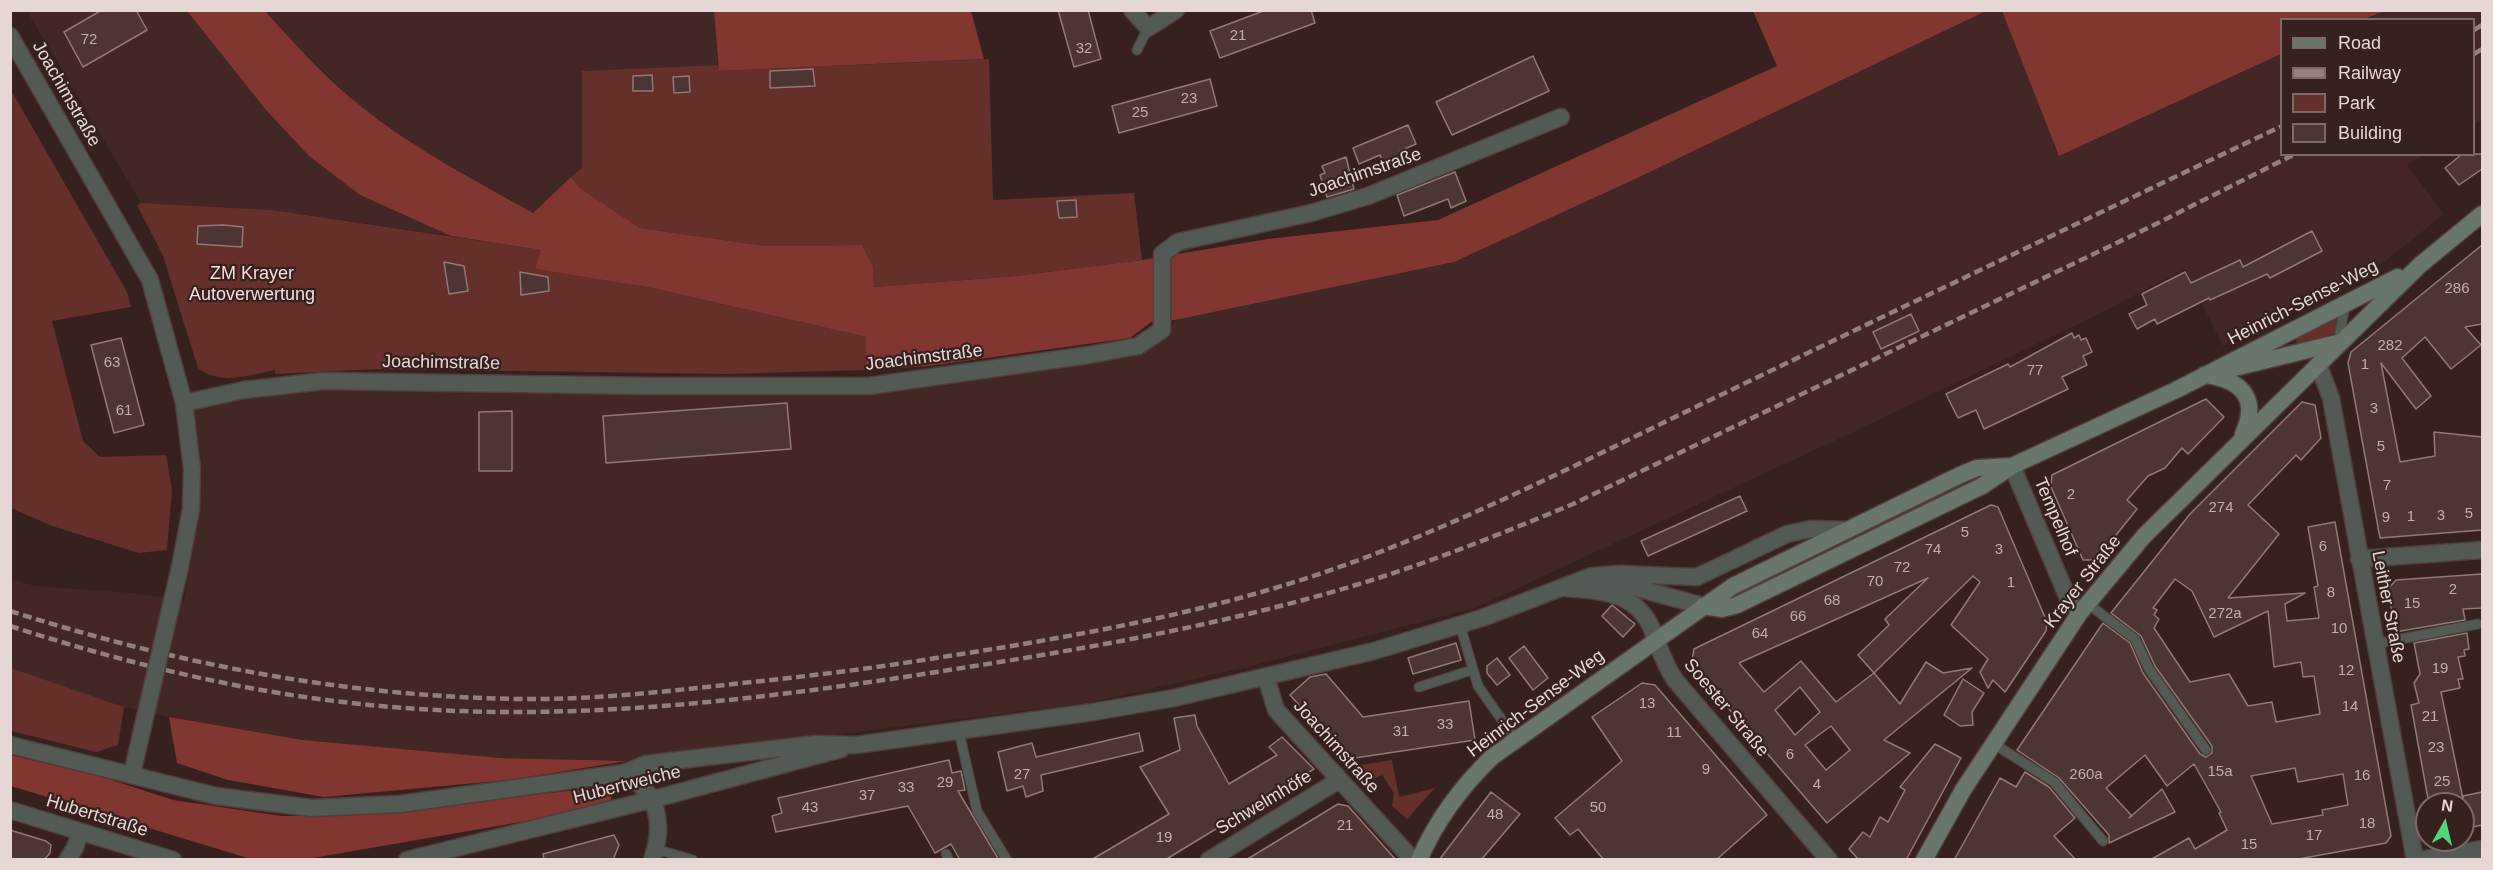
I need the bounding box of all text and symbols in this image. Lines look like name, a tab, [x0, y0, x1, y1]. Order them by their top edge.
legend	[2280, 18, 2475, 156]
house number: 21	[1230, 27, 1246, 45]
house number: 72	[81, 31, 97, 49]
text: Road	[2338, 33, 2381, 53]
street label: Joachimstraße	[27, 37, 105, 151]
house number: 32	[1076, 40, 1092, 58]
text: Railway	[2338, 63, 2401, 83]
house number: 23	[1181, 90, 1197, 108]
text: Park	[2338, 93, 2375, 113]
house number: 25	[1132, 104, 1148, 122]
text: Building	[2338, 123, 2402, 143]
street label: Joachimstraße	[1306, 144, 1424, 202]
street label: Heinrich-Sense-Weg	[2224, 256, 2382, 350]
park label: ZM Krayer Autoverwertung	[189, 263, 315, 306]
house number: 286	[2444, 280, 2470, 298]
house number: 282	[2377, 337, 2403, 355]
street label: Joachimstraße	[864, 340, 984, 376]
street label: Joachimstraße	[382, 351, 500, 375]
house number: 63	[104, 354, 120, 372]
house number: 1	[2361, 356, 2369, 374]
house number: 77	[2027, 362, 2043, 380]
house number: 3	[2370, 400, 2378, 418]
house number: 61	[116, 402, 132, 420]
house number: 5	[2377, 438, 2385, 456]
street label: Tempelhof	[2029, 475, 2081, 559]
house number: 7	[2383, 477, 2391, 495]
house number: 2	[2067, 486, 2075, 504]
house number: 274	[2208, 499, 2234, 517]
house number: 5	[2465, 505, 2473, 523]
house number: 3	[2437, 507, 2445, 525]
house number: 1	[2407, 508, 2415, 526]
house number: 9	[2382, 509, 2390, 527]
house number: 5	[1961, 524, 1969, 542]
street label: Krayer Straße	[2040, 531, 2126, 633]
house number: 6	[2319, 538, 2327, 556]
house number: 74	[1925, 541, 1941, 559]
house number: 3	[1995, 541, 2003, 559]
street label: Leither Straße	[2367, 549, 2409, 665]
house number: 72	[1894, 559, 1910, 577]
house number: 70	[1867, 573, 1883, 591]
house number: 1	[2007, 574, 2015, 592]
house number: 2	[2449, 581, 2457, 599]
house number: 8	[2327, 584, 2335, 602]
house number: 68	[1824, 592, 1840, 610]
house number: 15	[2404, 595, 2420, 613]
house number: 272a	[2208, 605, 2242, 623]
house number: 66	[1790, 608, 1806, 626]
house number: 10	[2331, 620, 2347, 638]
house number: 64	[1752, 625, 1768, 643]
street label: Heinrich-Sense-Weg	[1463, 646, 1609, 762]
street label: Soester Straße	[1679, 655, 1773, 761]
house number: 19	[2432, 660, 2448, 678]
house number: 12	[2338, 662, 2354, 680]
house number: 13	[1639, 695, 1655, 713]
street label: Joachimstraße	[1288, 696, 1384, 798]
house number: 14	[2342, 698, 2358, 716]
house number: 21	[2422, 708, 2438, 726]
house number: 33	[1437, 716, 1453, 734]
house number: 31	[1393, 723, 1409, 741]
house number: 11	[1666, 724, 1682, 742]
house number: 23	[2428, 739, 2444, 757]
house number: 6	[1786, 746, 1794, 764]
street label: Hubertweiche	[571, 761, 683, 809]
house number: 9	[1702, 761, 1710, 779]
house number: 15a	[2207, 763, 2233, 781]
house number: 27	[1014, 766, 1030, 784]
street label: Schwelmhöfe	[1212, 766, 1316, 840]
house number: 260a	[2069, 766, 2103, 784]
house number: 16	[2354, 767, 2370, 785]
house number: 25	[2434, 773, 2450, 791]
house number: 29	[937, 774, 953, 792]
house number: 4	[1813, 776, 1821, 794]
house number: 33	[898, 779, 914, 797]
house number: 37	[859, 787, 875, 805]
street label: Hubertstraße	[44, 790, 150, 842]
north arrow	[2415, 792, 2475, 852]
text: N	[2440, 796, 2454, 815]
house number: 43	[802, 799, 818, 817]
house number: 50	[1590, 799, 1606, 817]
house number: 48	[1487, 806, 1503, 824]
house number: 18	[2359, 815, 2375, 833]
house number: 21	[1337, 817, 1353, 835]
house number: 17	[2306, 827, 2322, 845]
house number: 19	[1156, 829, 1172, 847]
house number: 15	[2241, 836, 2257, 854]

